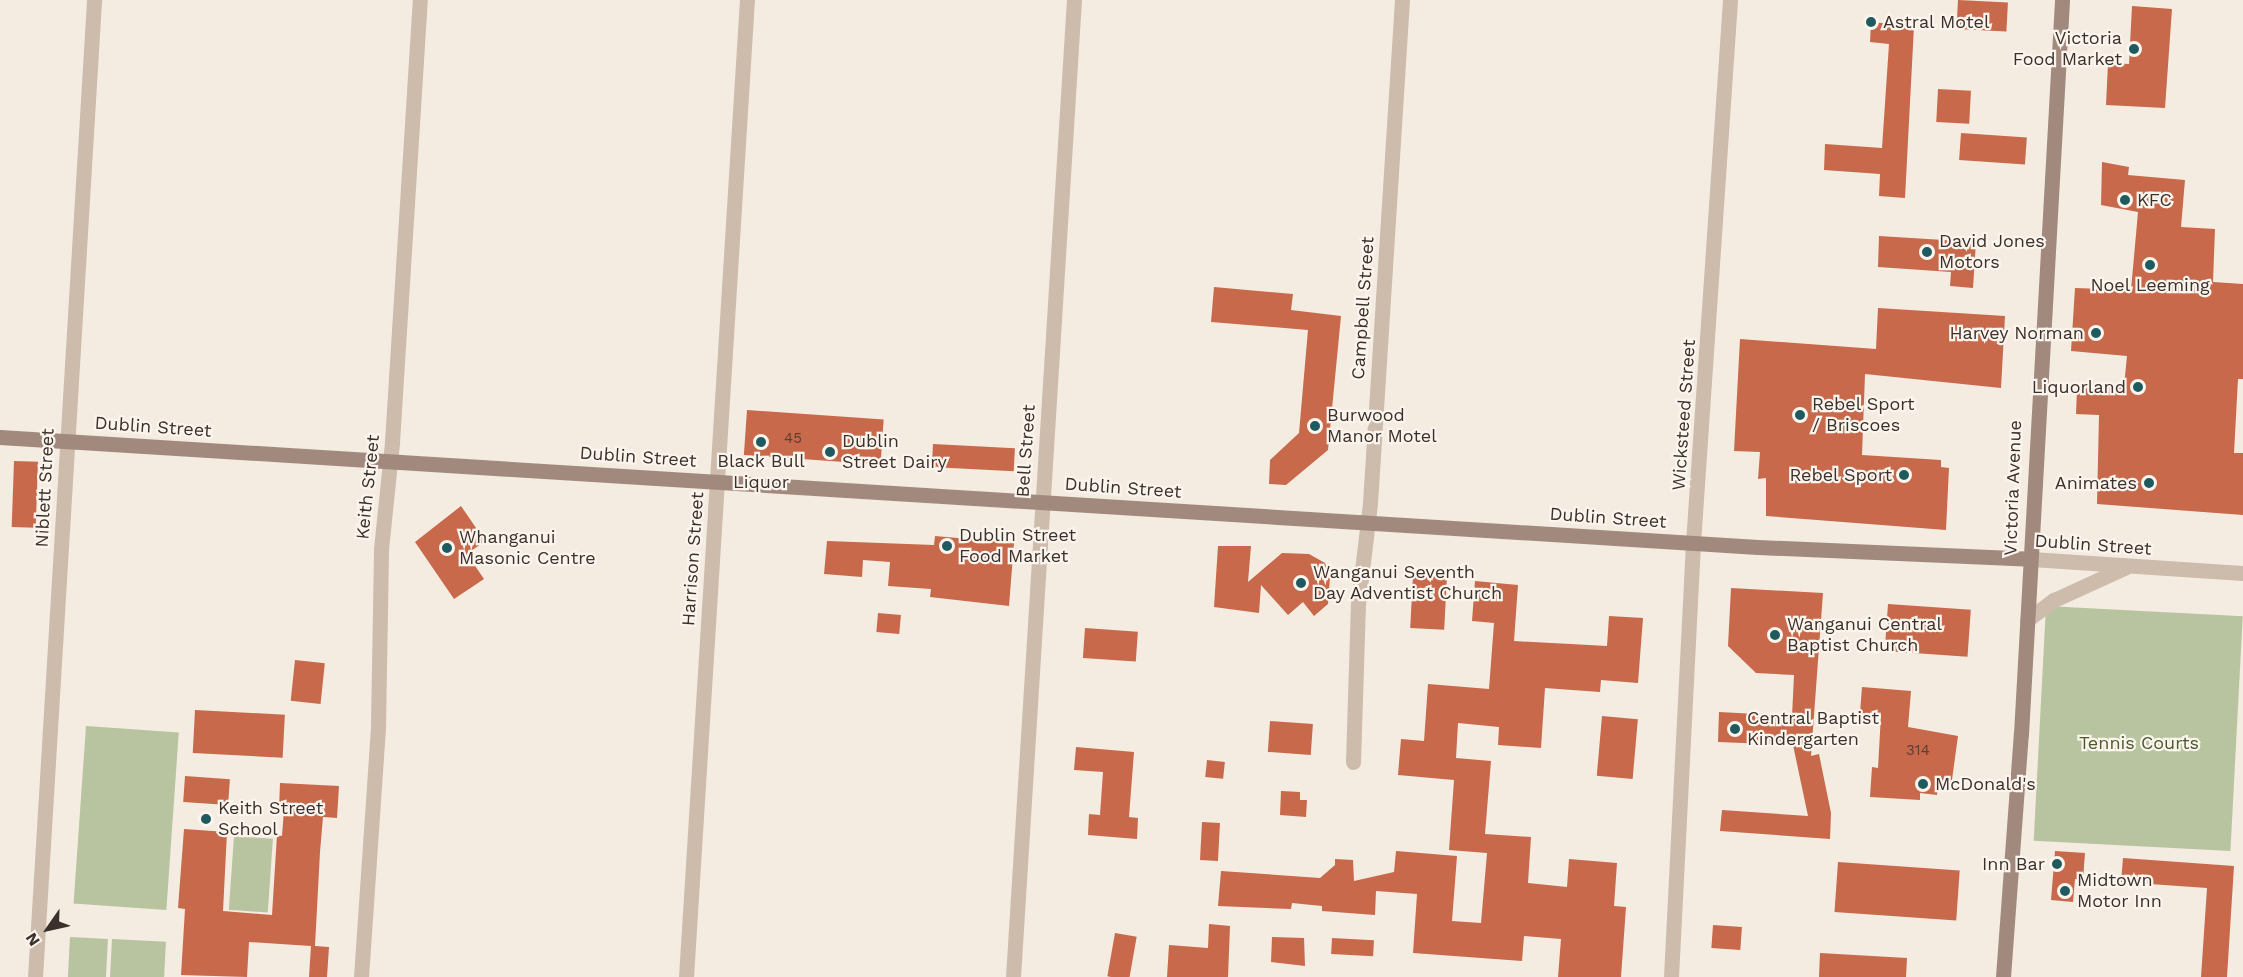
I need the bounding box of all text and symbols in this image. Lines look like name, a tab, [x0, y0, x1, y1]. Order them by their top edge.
place label: Astral Motel	[1883, 11, 1990, 33]
marker: Astral Motel	[1864, 15, 1878, 29]
place label: Victoria Food Market	[2013, 28, 2122, 70]
marker: Victoria Food Market	[2127, 42, 2141, 56]
place label: KFC	[2137, 189, 2172, 211]
marker: KFC	[2118, 193, 2132, 207]
place label: David Jones Motors	[1939, 231, 2045, 274]
street label: Campbell Street	[1347, 235, 1379, 381]
marker: David Jones Motors	[1920, 245, 1934, 259]
marker: Noel Leeming	[2143, 258, 2157, 272]
place label: Noel Leeming	[2090, 274, 2210, 296]
place label: Harvey Norman	[1949, 322, 2084, 344]
marker: Harvey Norman	[2089, 326, 2103, 340]
street label: Wicksteed Street	[1668, 339, 1700, 491]
place label: Liquorland	[2032, 376, 2126, 398]
marker: Liquorland	[2131, 380, 2145, 394]
place label: Rebel Sport / Briscoes	[1812, 394, 1915, 436]
street label: Bell Street	[1012, 404, 1040, 498]
place label: Burwood Manor Motel	[1327, 405, 1437, 448]
marker: Rebel Sport / Briscoes	[1793, 408, 1807, 422]
street label: Dublin Street	[94, 412, 212, 442]
marker: Burwood Manor Motel	[1308, 419, 1322, 433]
street label: Victoria Avenue	[2000, 419, 2026, 557]
street label: Niblett Street	[31, 428, 59, 548]
house number: 45	[784, 430, 802, 448]
place label: Dublin Street Dairy	[842, 431, 947, 474]
street label: Keith Street	[352, 434, 384, 540]
marker: Black Bull Liquor	[754, 435, 768, 449]
street label: Dublin Street	[579, 442, 697, 472]
marker: Dublin Street Dairy	[823, 445, 837, 459]
place label: Black Bull Liquor	[717, 451, 805, 494]
place label: Rebel Sport	[1789, 464, 1892, 486]
marker: Rebel Sport	[1897, 468, 1911, 482]
place label: Animates	[2055, 472, 2137, 494]
street label: Dublin Street	[1064, 473, 1182, 503]
marker: Animates	[2142, 476, 2156, 490]
street label: Harrison Street	[678, 491, 708, 627]
street label: Dublin Street	[1549, 503, 1667, 533]
place label: Dublin Street Food Market	[959, 525, 1076, 568]
place label: Whanganui Masonic Centre	[459, 527, 596, 570]
street label: Dublin Street	[2034, 530, 2152, 560]
marker: Dublin Street Food Market	[940, 539, 954, 553]
marker: Whanganui Masonic Centre	[440, 541, 454, 555]
place label: Wanganui Seventh Day Adventist Church	[1313, 562, 1503, 604]
marker: Wanganui Seventh Day Adventist Church	[1294, 576, 1308, 590]
place label: Wanganui Central Baptist Church	[1787, 614, 1942, 656]
marker: Wanganui Central Baptist Church	[1768, 628, 1782, 642]
place label: Central Baptist Kindergarten	[1747, 708, 1880, 750]
marker: Central Baptist Kindergarten	[1728, 722, 1742, 736]
park label: Tennis Courts	[2079, 732, 2199, 754]
house number: 314	[1906, 742, 1930, 760]
place label: McDonald's	[1935, 773, 2036, 795]
marker: McDonald's	[1916, 777, 1930, 791]
place label: Keith Street School	[218, 798, 323, 840]
marker: Keith Street School	[199, 812, 213, 826]
place label: Inn Bar	[1982, 853, 2045, 875]
marker: Inn Bar	[2050, 857, 2064, 871]
place label: Midtown Motor Inn	[2077, 870, 2162, 912]
marker: Midtown Motor Inn	[2058, 884, 2072, 898]
north arrow	[18, 899, 78, 959]
text: N	[21, 929, 44, 950]

